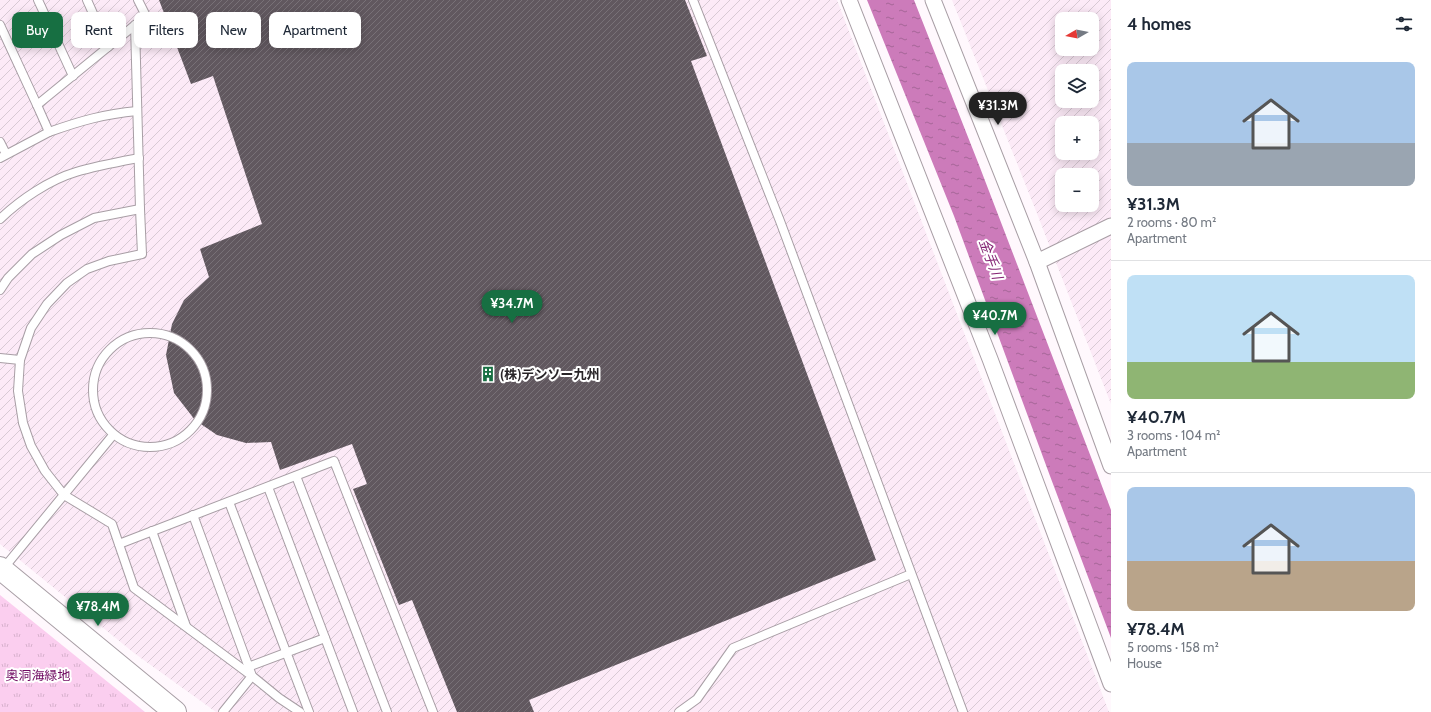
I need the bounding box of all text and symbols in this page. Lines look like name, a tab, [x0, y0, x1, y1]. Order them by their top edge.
chip: Buy	[12, 12, 63, 48]
chip: Rent	[71, 12, 126, 48]
chip: Filters	[134, 12, 198, 48]
chip: New	[206, 12, 261, 48]
chip: Apartment	[269, 12, 361, 48]
north arrow	[1055, 12, 1099, 56]
map controls	[1055, 12, 1099, 212]
icon: filters	[1393, 13, 1415, 35]
text: 4 homes	[1127, 14, 1191, 34]
button: layers	[1055, 64, 1099, 108]
icon: home	[1235, 88, 1307, 160]
pin: ¥31.3M	[965, 92, 1031, 126]
text: ¥31.3M	[978, 97, 1018, 113]
button: +	[1055, 116, 1099, 160]
button: −	[1055, 168, 1099, 212]
text: ¥31.3M	[1127, 194, 1180, 214]
text: 2 rooms · 80 m²	[1127, 214, 1216, 230]
text: Apartment	[1127, 230, 1187, 246]
water label: 金手川	[975, 236, 1007, 284]
pin: ¥34.7M	[479, 290, 545, 324]
text: ¥34.7M	[490, 295, 534, 311]
icon: home	[1235, 301, 1307, 373]
pin: ¥40.7M	[962, 302, 1028, 336]
text: ¥40.7M	[972, 307, 1018, 323]
building icon: (株)デンソー九州	[479, 365, 497, 383]
place label: (株)デンソー九州	[500, 366, 600, 382]
text: ¥40.7M	[1127, 407, 1186, 427]
text: 3 rooms · 104 m²	[1127, 427, 1220, 443]
text: Apartment	[1127, 443, 1187, 459]
icon: home	[1235, 513, 1307, 585]
pin: ¥78.4M	[65, 593, 131, 627]
text: ¥78.4M	[76, 598, 120, 614]
text: ¥78.4M	[1127, 619, 1185, 639]
text: 5 rooms · 158 m²	[1127, 639, 1219, 655]
text: House	[1127, 655, 1162, 671]
park label: 奥洞海緑地	[5, 667, 71, 683]

